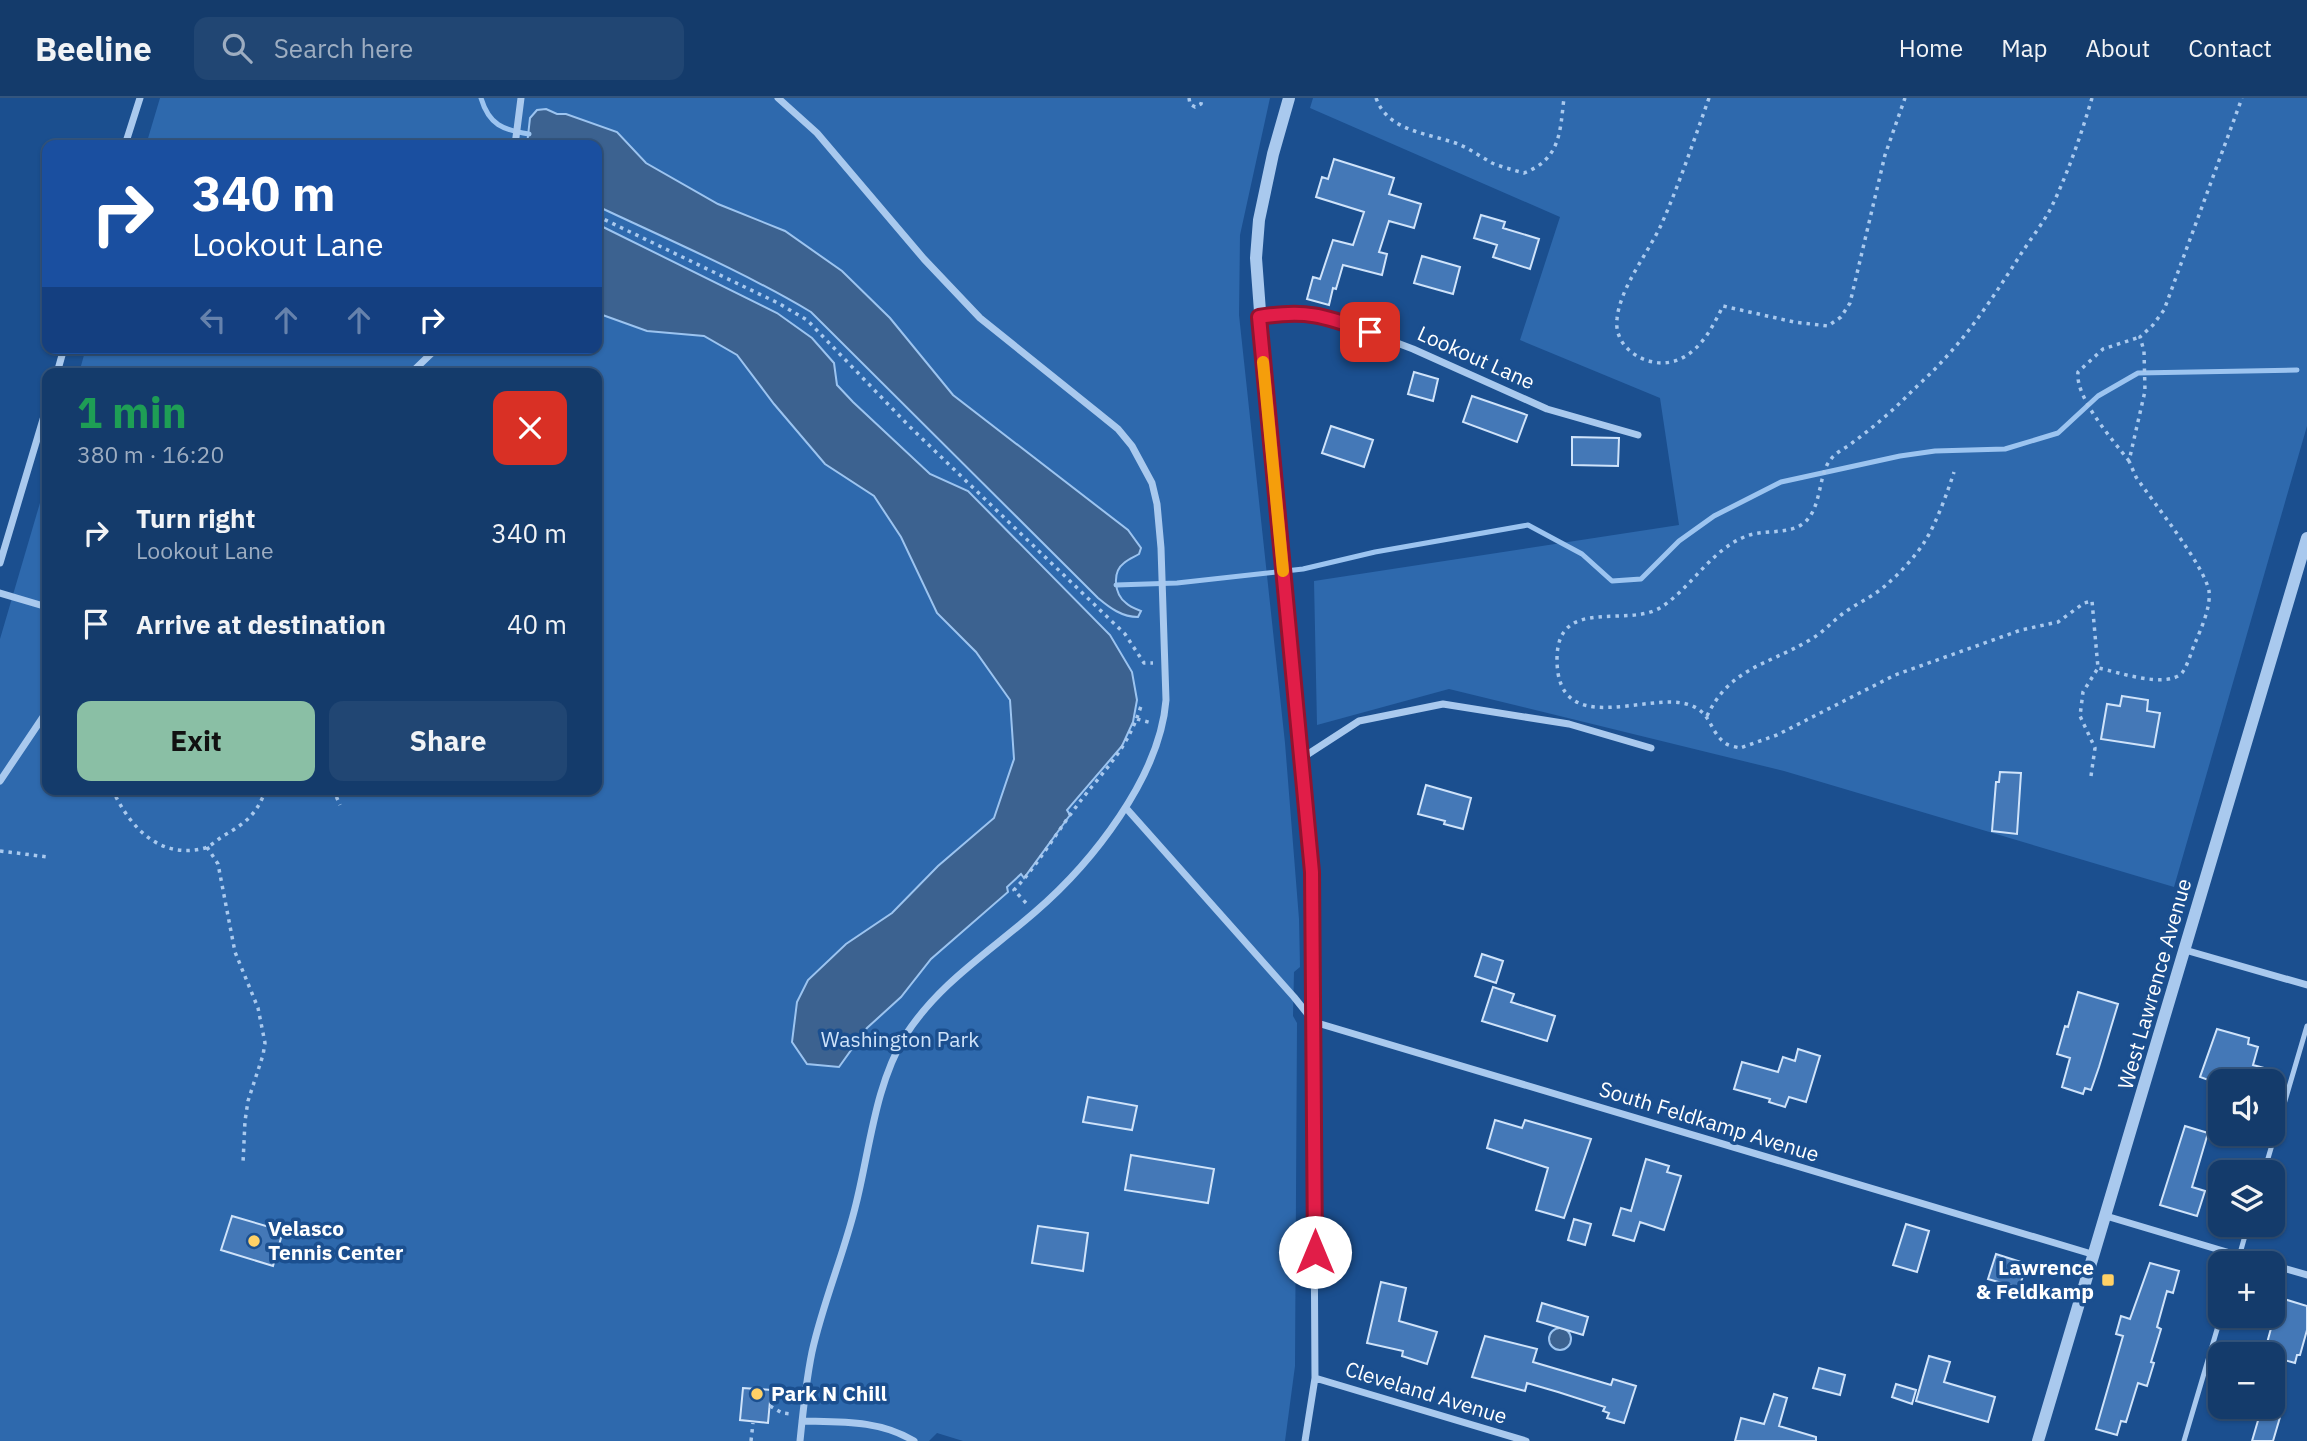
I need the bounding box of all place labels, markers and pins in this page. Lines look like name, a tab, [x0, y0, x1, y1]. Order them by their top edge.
pin	[1340, 302, 1400, 362]
place label: Velasco Tennis Center	[268, 1214, 404, 1266]
marker: Velasco Tennis Center	[246, 1233, 262, 1249]
place label: Lawrence & Feldkamp	[1976, 1253, 2094, 1305]
marker: Lawrence & Feldkamp	[2100, 1272, 2116, 1288]
place label: Park N Chill	[771, 1379, 887, 1407]
marker: Park N Chill	[749, 1386, 765, 1402]

